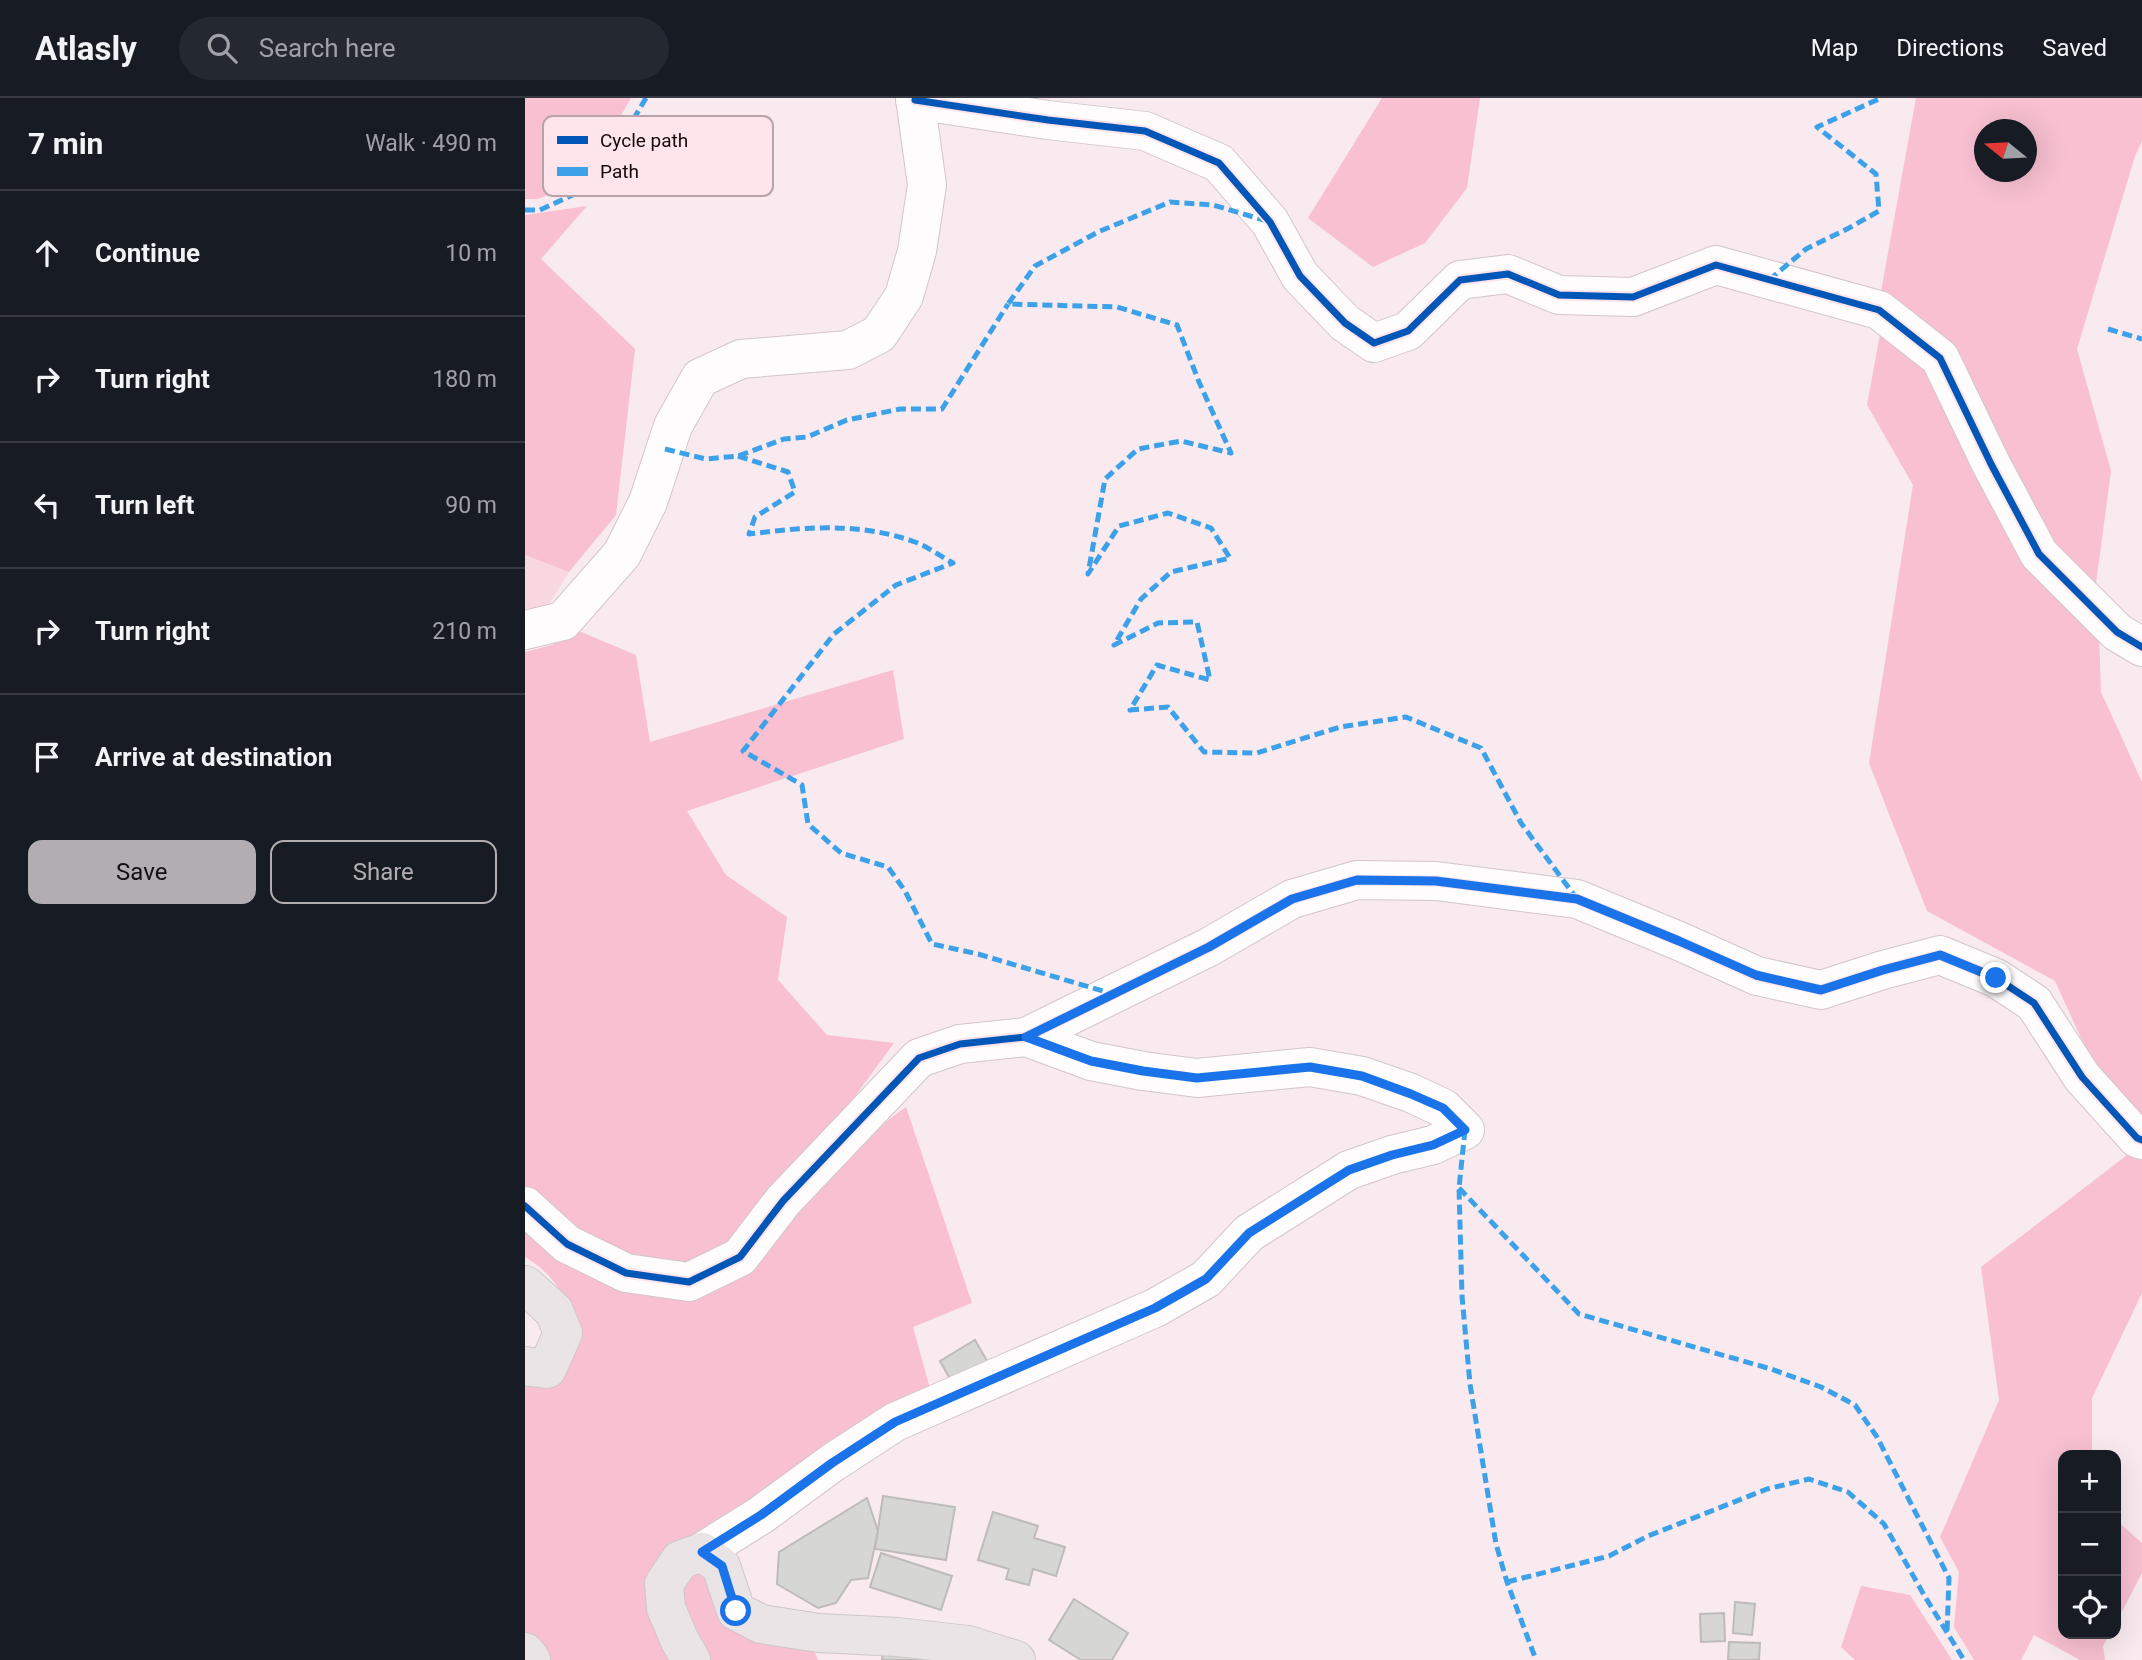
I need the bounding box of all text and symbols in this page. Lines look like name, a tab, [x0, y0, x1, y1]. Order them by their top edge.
search box	[179, 17, 669, 80]
text: Atlasly	[35, 29, 137, 68]
icon: search	[203, 29, 241, 67]
text: Search here	[259, 33, 396, 63]
text: Map	[1811, 34, 1858, 62]
text: Directions	[1896, 34, 2004, 62]
text: Saved	[2042, 34, 2107, 62]
legend	[543, 116, 773, 196]
north arrow	[1974, 119, 2037, 182]
text: 7 min	[28, 126, 103, 161]
text: Cycle path	[600, 129, 688, 152]
text: Walk · 490 m	[365, 130, 497, 157]
text: Path	[600, 160, 639, 183]
icon: ahead	[28, 234, 66, 272]
text: Continue	[95, 238, 200, 268]
text: 10 m	[445, 240, 497, 267]
icon: right	[28, 360, 66, 398]
text: Turn right	[95, 364, 210, 394]
text: 180 m	[432, 366, 497, 393]
icon: left	[28, 486, 66, 524]
text: Turn left	[95, 490, 194, 520]
text: 90 m	[445, 492, 497, 519]
icon: right	[28, 612, 66, 650]
text: Turn right	[95, 616, 210, 646]
text: 210 m	[432, 618, 497, 645]
icon: arrive	[28, 738, 66, 776]
text: Arrive at destination	[95, 742, 332, 772]
button: Save	[28, 840, 256, 904]
button: Share	[270, 840, 497, 904]
route end	[1980, 962, 2011, 993]
map controls	[2058, 1450, 2121, 1639]
button: +	[2058, 1450, 2121, 1513]
button: −	[2058, 1513, 2121, 1576]
button: locate	[2058, 1576, 2121, 1639]
route start	[720, 1595, 751, 1626]

